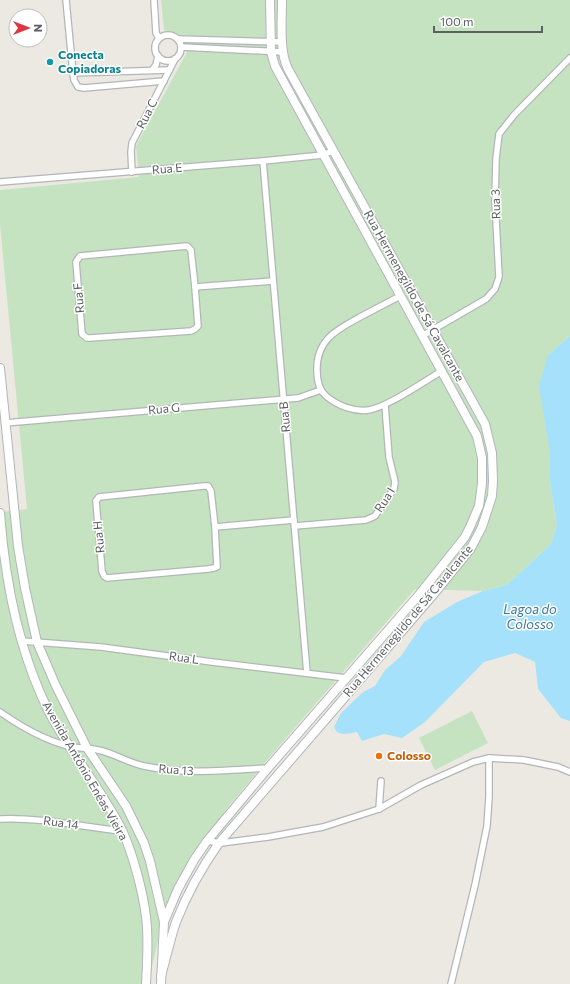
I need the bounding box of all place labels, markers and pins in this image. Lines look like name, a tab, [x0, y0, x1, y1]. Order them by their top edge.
place label: Conecta Copiadoras	[58, 47, 121, 75]
marker: Conecta Copiadoras	[45, 57, 55, 67]
place label: Colosso	[387, 748, 431, 762]
marker: Colosso	[374, 751, 384, 761]

